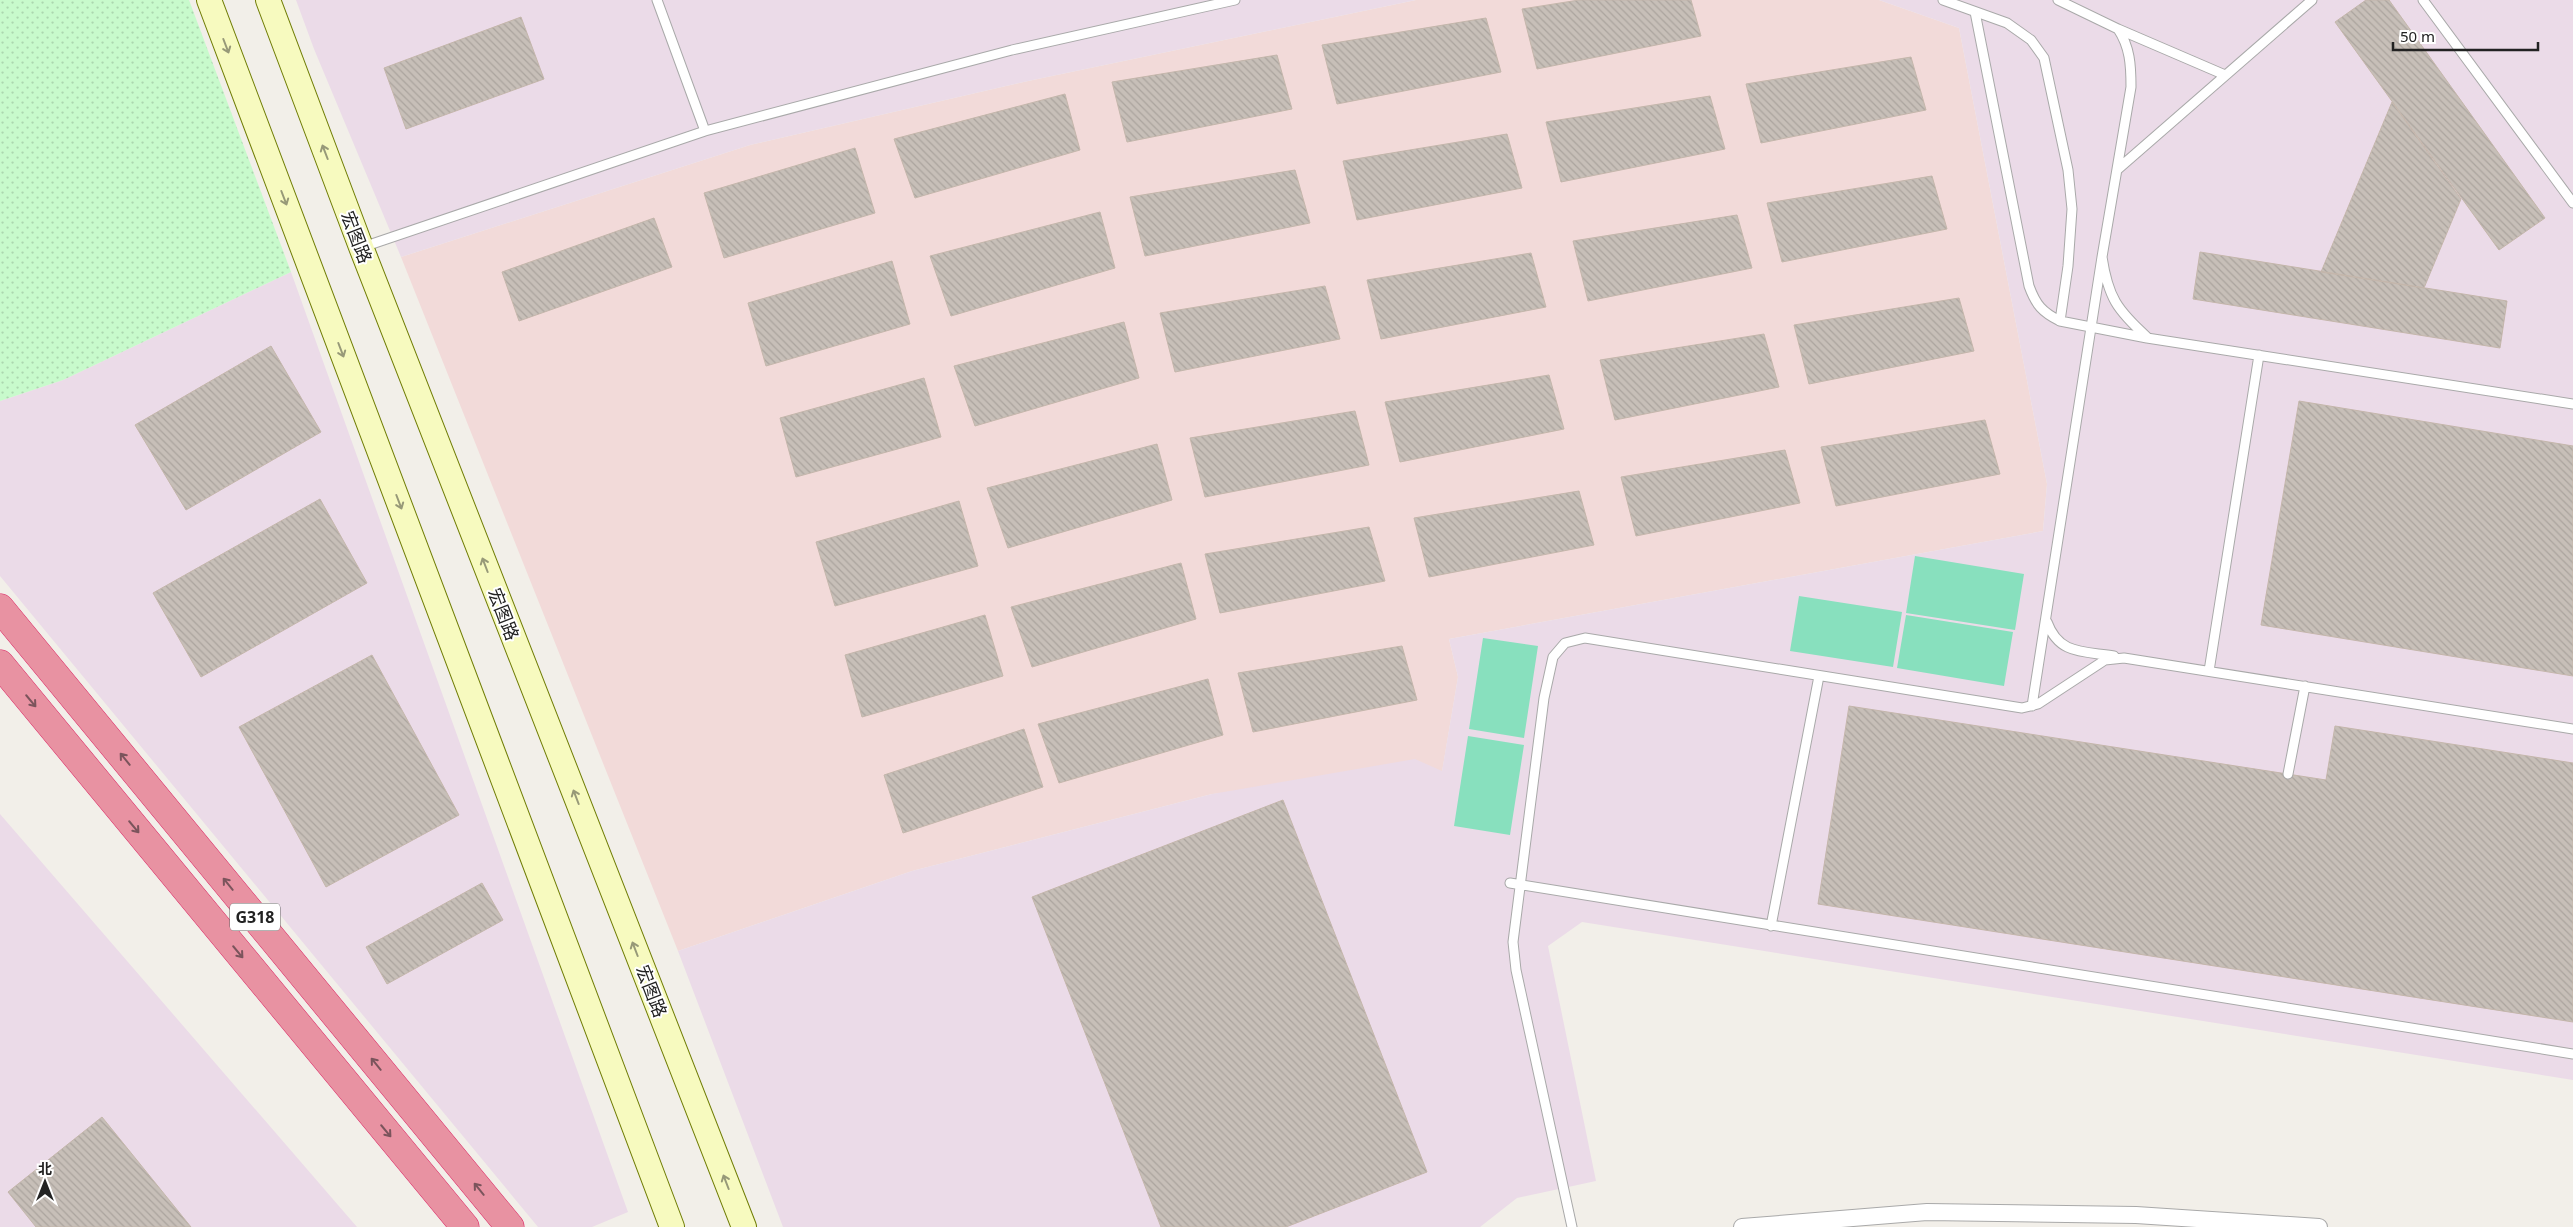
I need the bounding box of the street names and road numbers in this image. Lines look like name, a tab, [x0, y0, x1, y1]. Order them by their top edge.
street label: 宏图路	[336, 207, 378, 267]
street label: 宏图路	[483, 584, 525, 644]
road number: G318	[230, 904, 280, 930]
street label: 宏图路	[631, 961, 673, 1021]

